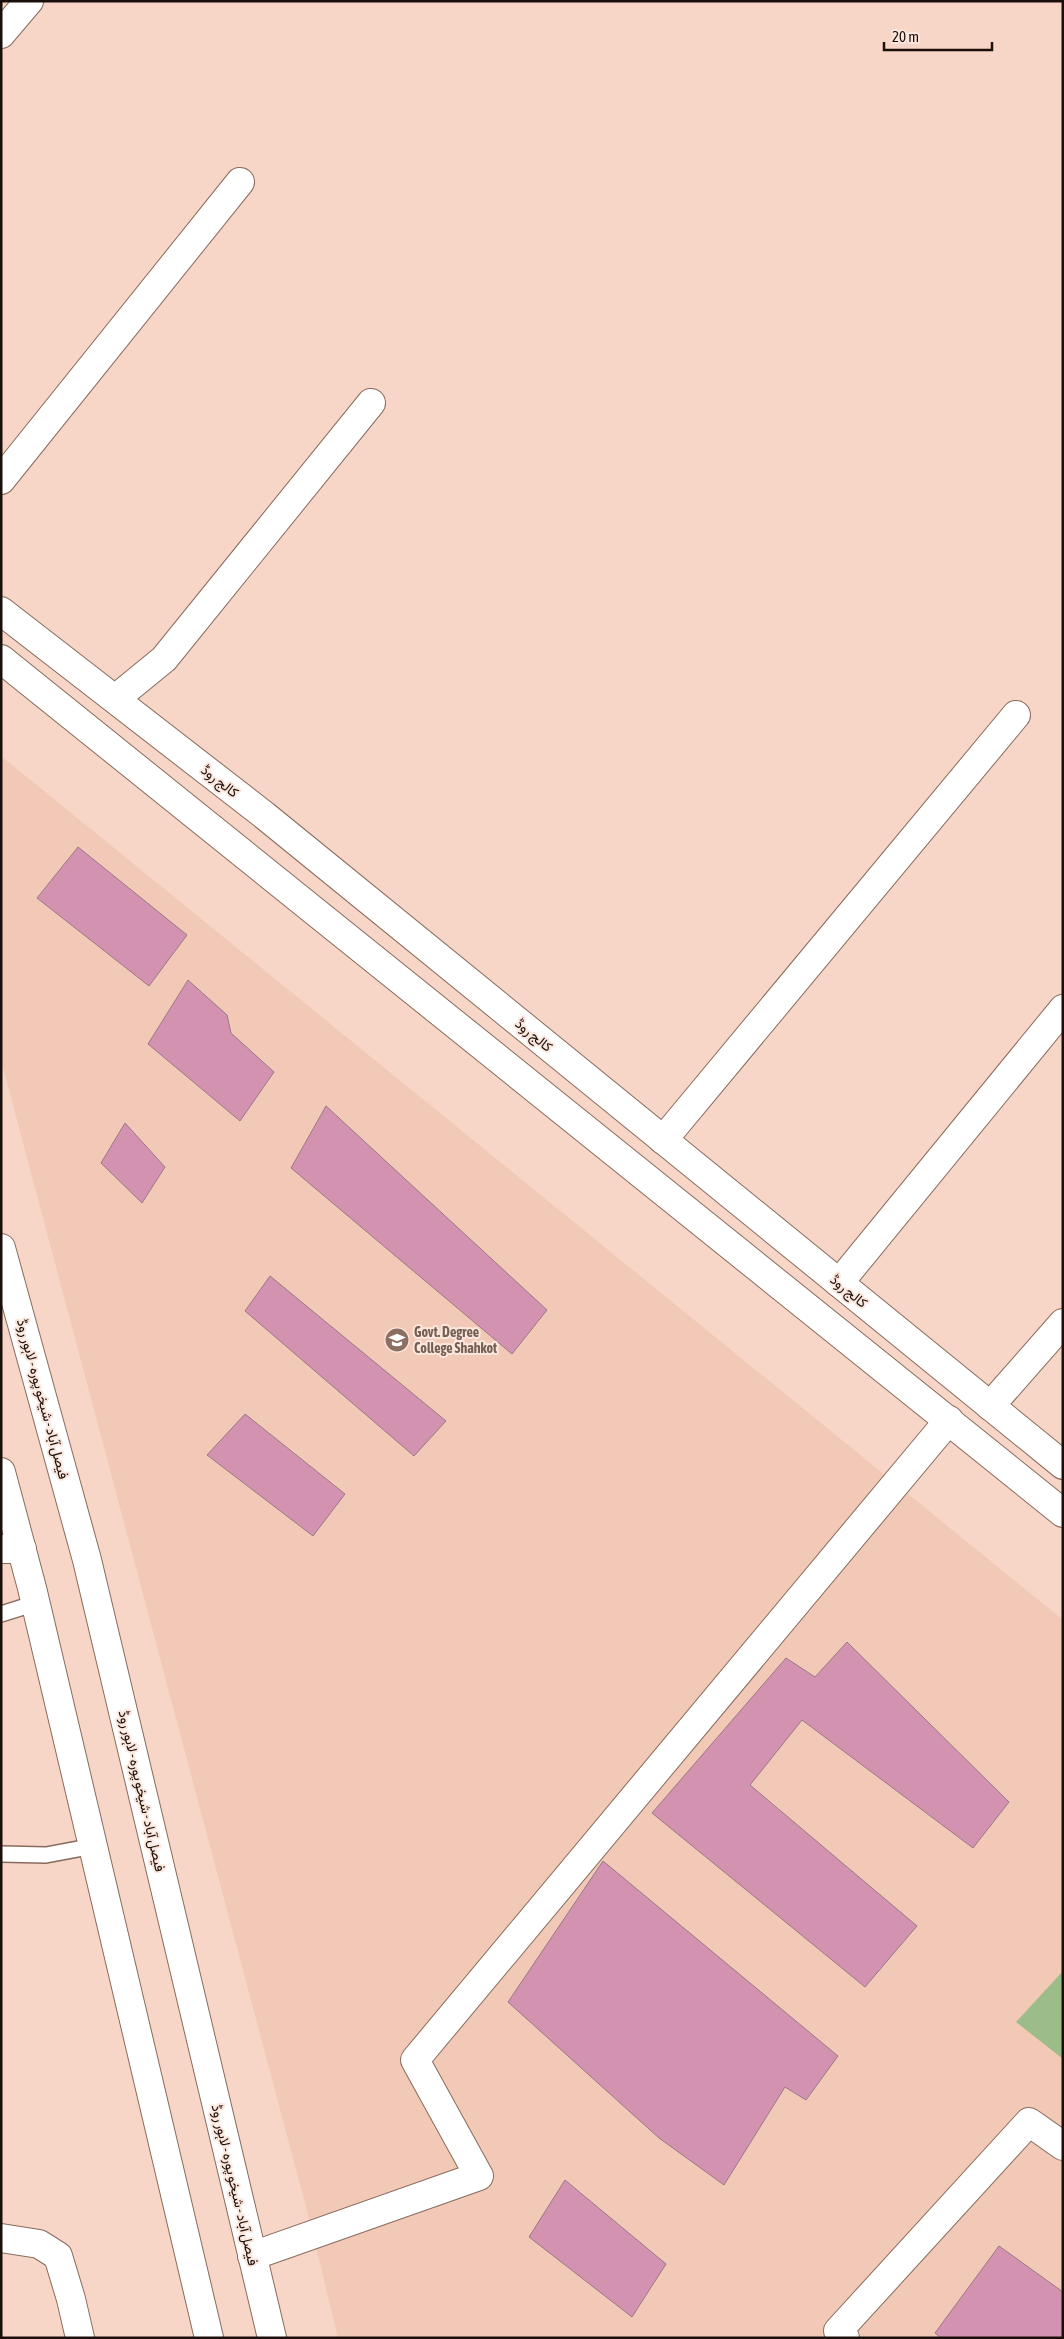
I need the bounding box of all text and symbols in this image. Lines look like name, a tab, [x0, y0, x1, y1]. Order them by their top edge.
scale bar	[884, 20, 992, 52]
text: 20 m	[892, 28, 919, 45]
street label: کالج روڈ	[196, 761, 242, 803]
street label: کالج روڈ	[510, 1015, 556, 1057]
street label: کالج روڈ	[825, 1271, 871, 1313]
street label: فیصل آباد - شیخو پورہ - لاہور روڈ	[12, 1317, 72, 1481]
place label: Govt. Degree College Shahkot	[414, 1324, 497, 1356]
school or university icon: Govt. Degree College Shahkot	[384, 1327, 410, 1353]
street label: فیصل آباد - شیخو پورہ - لاہور روڈ	[114, 1709, 168, 1874]
street label: فیصل آباد - شیخو پورہ - لاہور روڈ	[207, 2103, 261, 2268]

